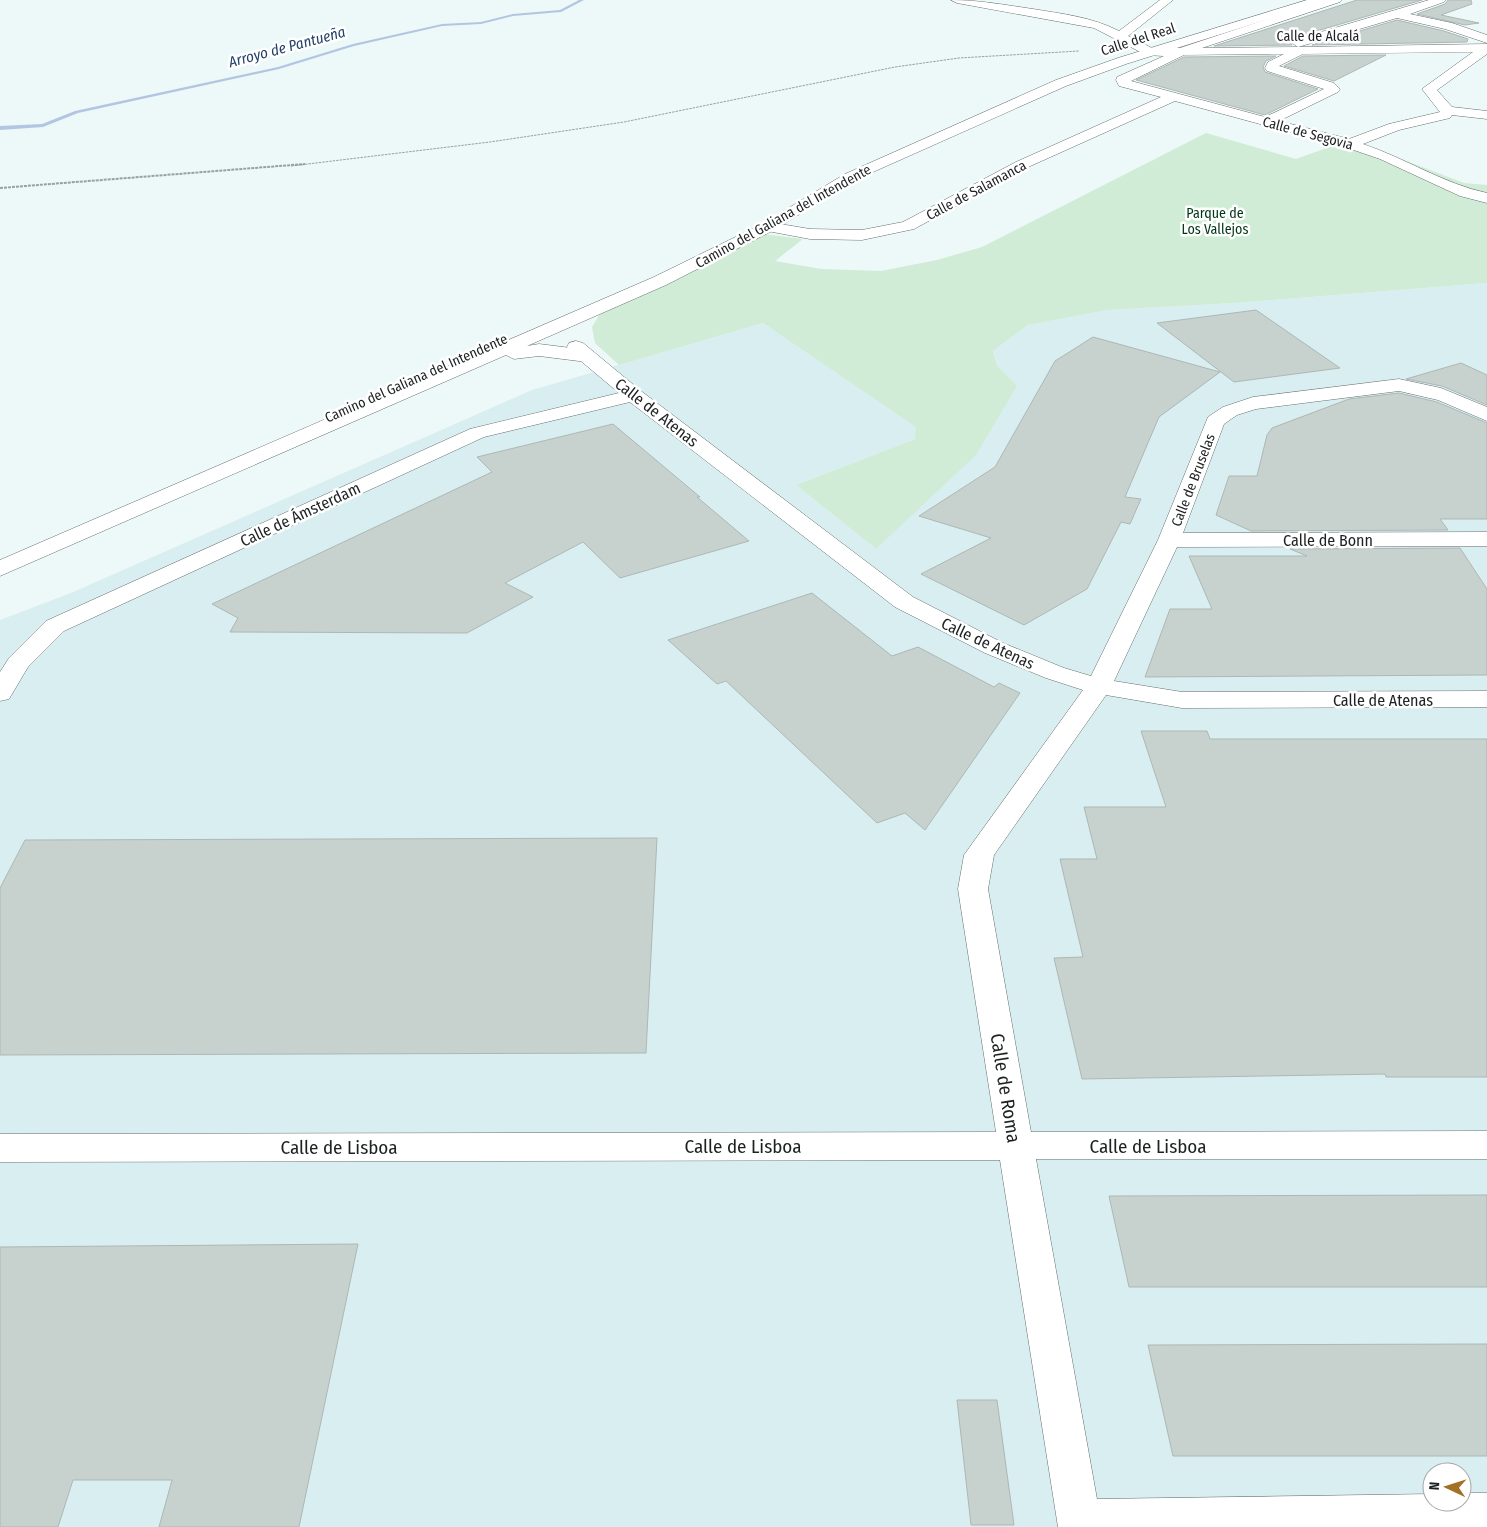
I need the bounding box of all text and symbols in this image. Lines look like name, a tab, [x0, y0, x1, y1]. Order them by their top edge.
street label: Calle del Real	[1099, 19, 1178, 59]
water label: Arroyo de Pantueña	[226, 23, 348, 72]
street label: Calle de Alcalá	[1277, 28, 1360, 45]
street label: Calle de Segovia	[1261, 113, 1355, 154]
street label: Calle de Salamanca	[923, 157, 1029, 224]
street label: Camino del Galiana del Intendente	[692, 161, 874, 272]
park label: Parque de Los Vallejos	[1182, 205, 1248, 238]
street label: Camino del Galiana del Intendente	[322, 330, 510, 427]
street label: Calle de Atenas	[611, 374, 702, 451]
street label: Calle de Bruselas	[1168, 431, 1219, 529]
street label: Calle de Ámsterdam	[237, 478, 363, 551]
street label: Calle de Bonn	[1283, 531, 1373, 550]
street label: Calle de Atenas	[938, 614, 1037, 673]
street label: Calle de Atenas	[1333, 691, 1433, 710]
street label: Calle de Roma	[986, 1032, 1025, 1144]
street label: Calle de Lisboa	[685, 1135, 801, 1158]
street label: Calle de Lisboa	[1090, 1135, 1206, 1158]
street label: Calle de Lisboa	[281, 1136, 397, 1159]
north arrow	[1422, 1462, 1472, 1512]
text: N	[1426, 1481, 1443, 1491]

